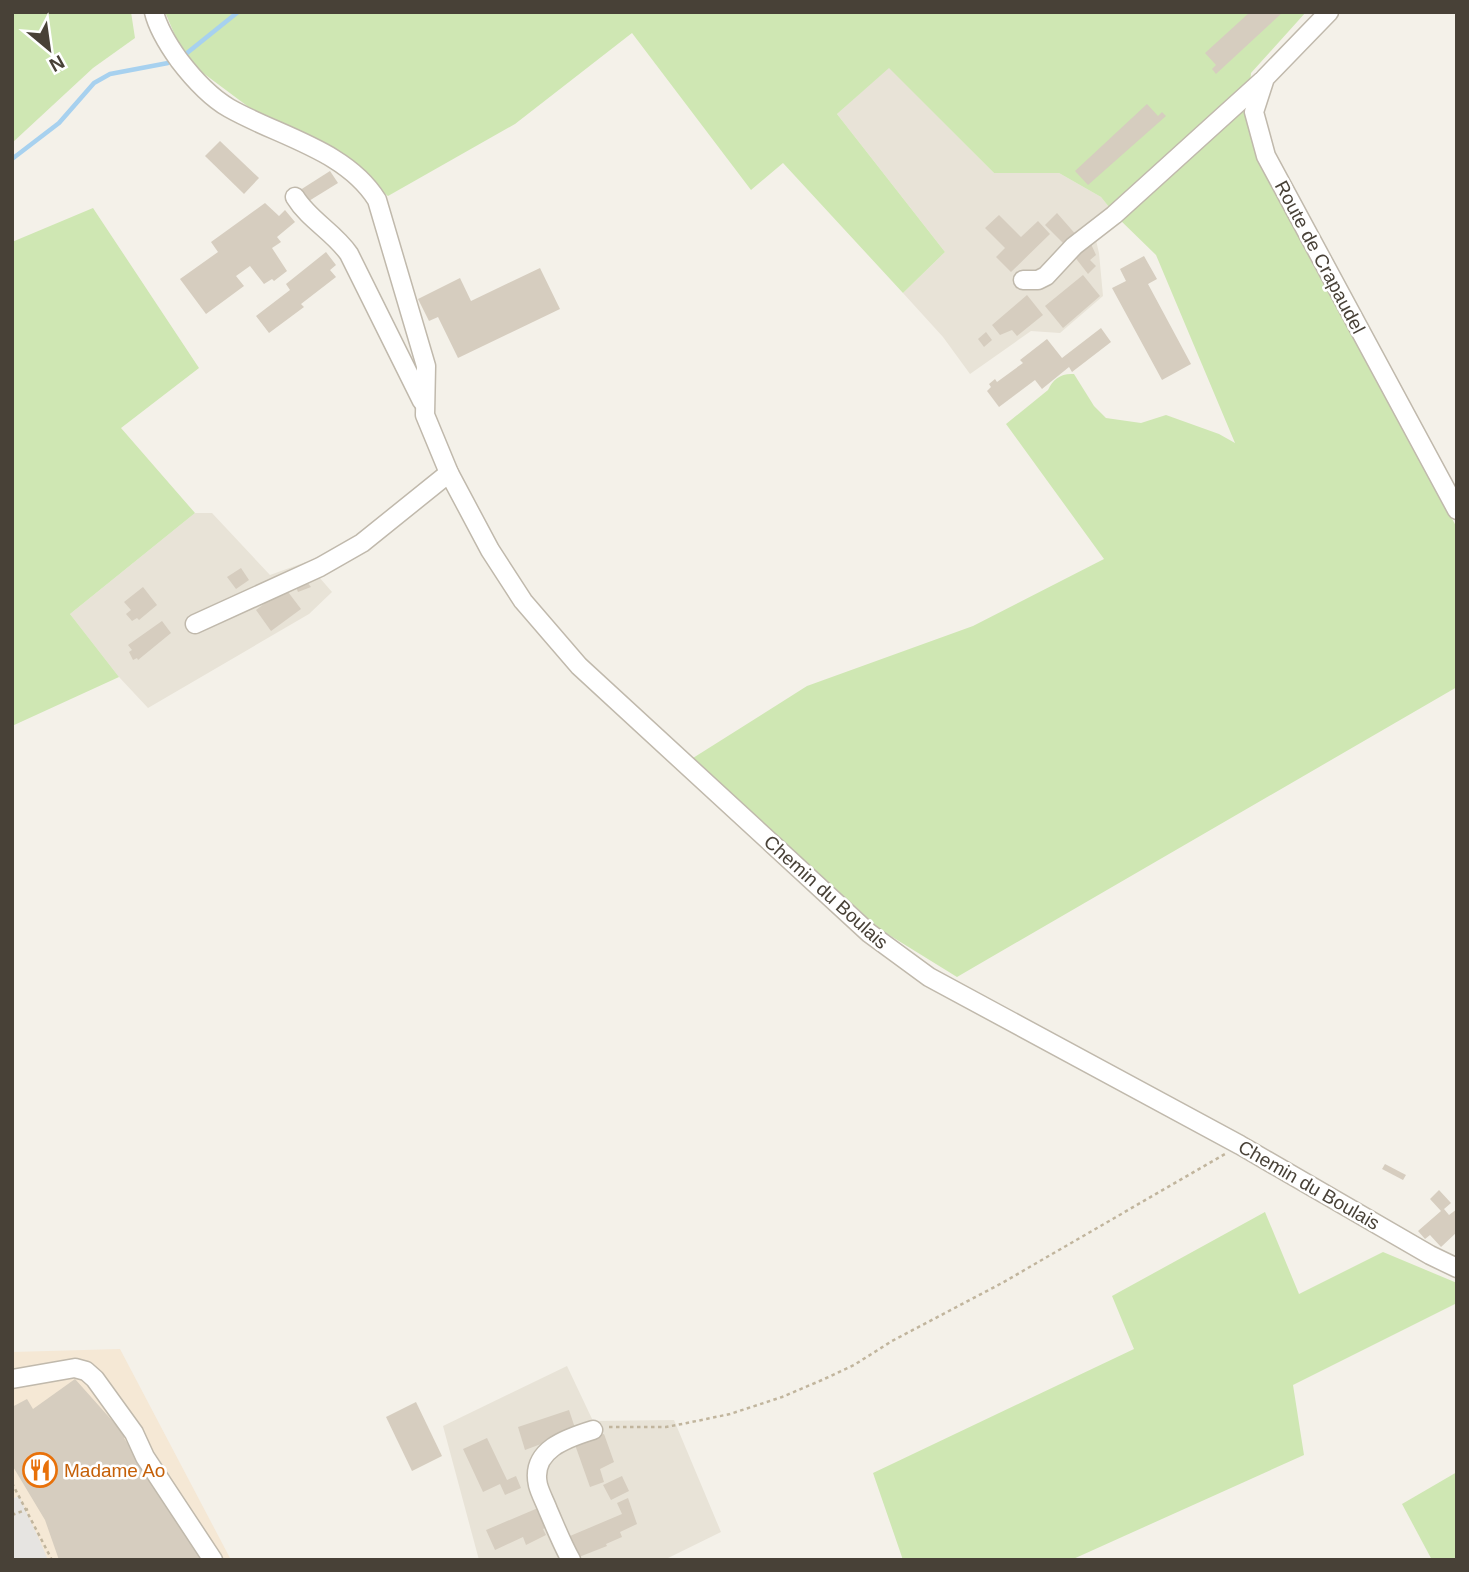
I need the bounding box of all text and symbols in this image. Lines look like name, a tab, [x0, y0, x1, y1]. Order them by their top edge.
north arrow	[14, 14, 84, 84]
text: N	[46, 51, 68, 76]
street label: Route de Crapaudel	[1271, 177, 1369, 337]
street label: Chemin du Boulais	[760, 831, 892, 953]
street label: Chemin du Boulais	[1235, 1136, 1383, 1234]
restaurant icon: Madame Ao	[21, 1451, 59, 1489]
place label: Madame Ao	[64, 1460, 165, 1481]

